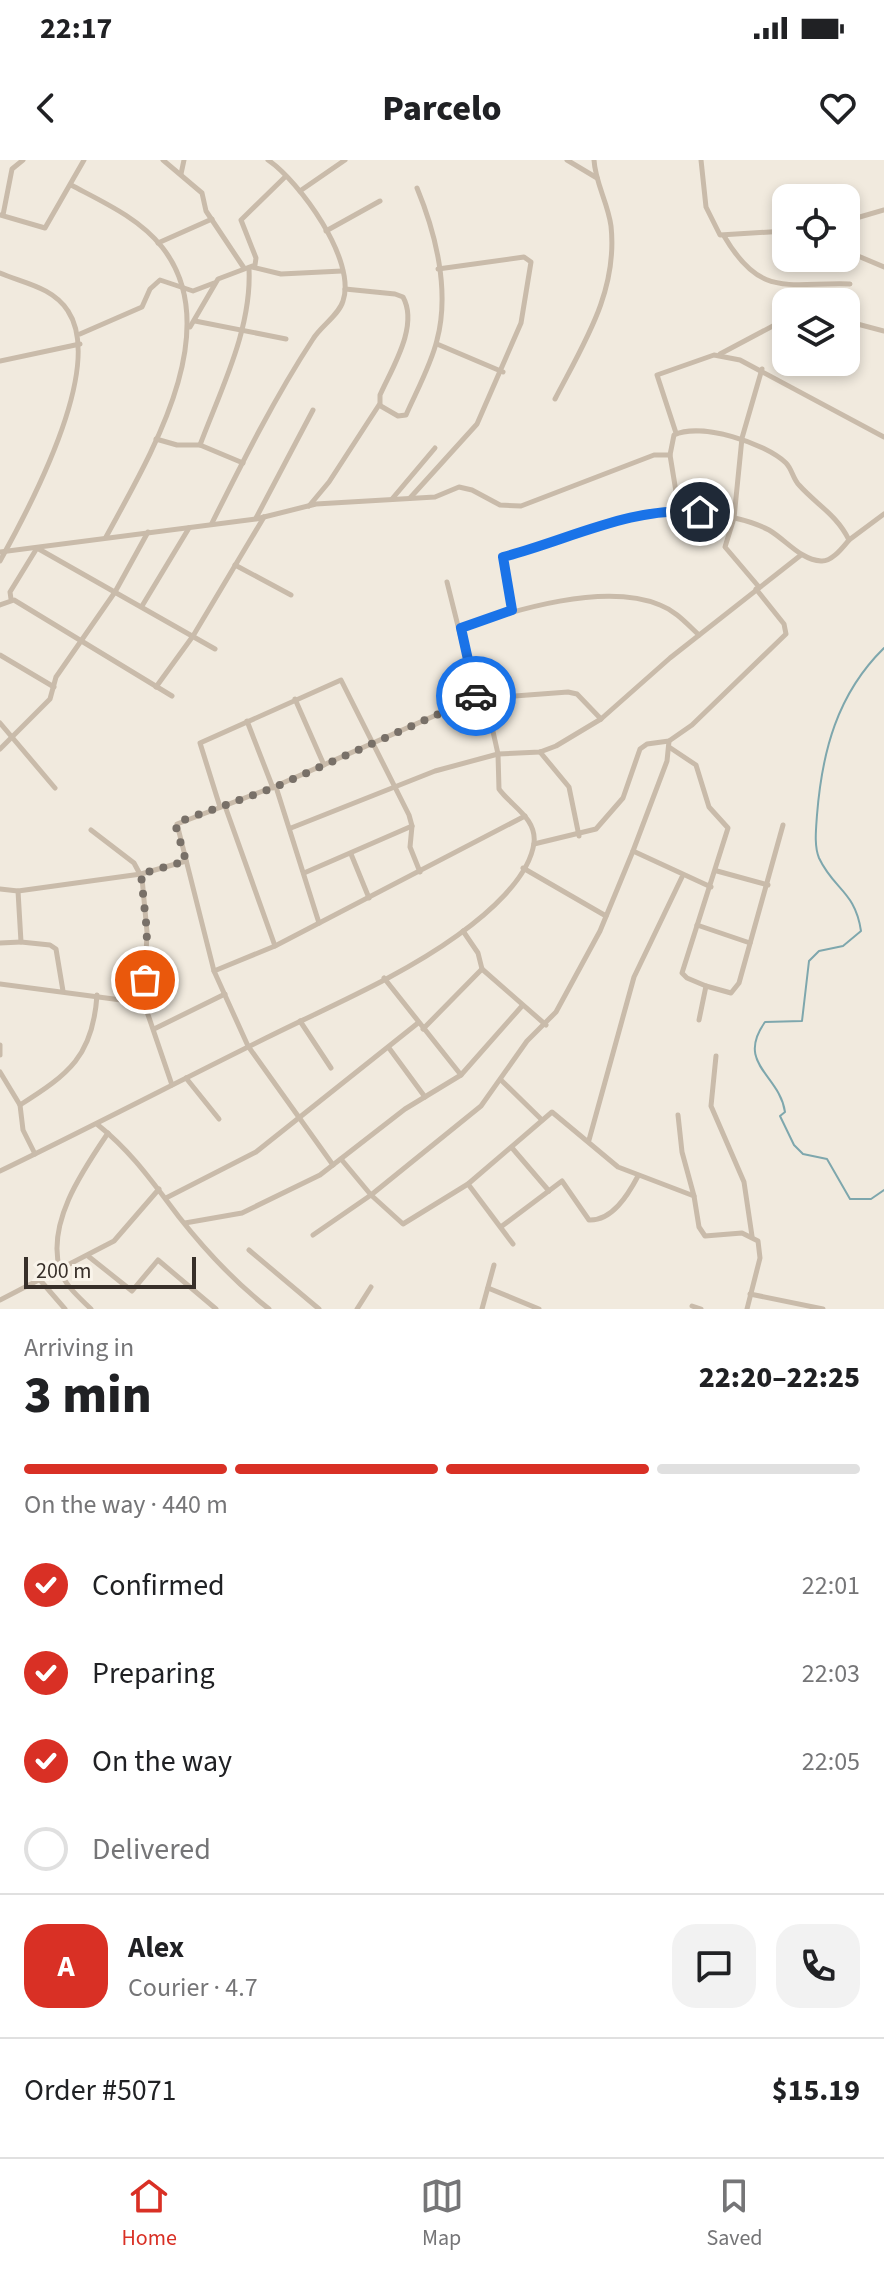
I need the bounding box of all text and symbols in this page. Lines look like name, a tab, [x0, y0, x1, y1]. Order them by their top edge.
text: 22:17	[40, 7, 112, 50]
text: Parcelo	[382, 83, 502, 134]
icon: back	[24, 86, 68, 130]
icon: heart	[816, 86, 860, 130]
map controls	[772, 184, 860, 376]
button: locate	[772, 184, 860, 272]
button: layers	[772, 288, 860, 376]
pin	[666, 478, 734, 546]
icon: home	[678, 490, 722, 534]
courier	[436, 656, 516, 736]
icon: car	[454, 674, 498, 718]
pin	[111, 946, 179, 1014]
icon: bag	[123, 958, 167, 1002]
scale bar	[24, 1253, 196, 1289]
text: 200 m	[36, 1255, 91, 1287]
text: Arriving in	[24, 1329, 134, 1366]
text: 22:20–22:25	[699, 1356, 860, 1399]
text: 3 min	[24, 1359, 152, 1433]
text: On the way · 440 m	[24, 1486, 228, 1523]
icon: check	[24, 1563, 68, 1607]
text: Confirmed	[92, 1564, 225, 1607]
text: 22:01	[802, 1567, 860, 1604]
icon: check	[24, 1651, 68, 1695]
text: Preparing	[92, 1652, 215, 1695]
text: 22:03	[802, 1655, 860, 1692]
icon: check	[24, 1739, 68, 1783]
text: On the way	[92, 1740, 232, 1783]
text: 22:05	[802, 1743, 860, 1780]
text: Delivered	[92, 1828, 211, 1871]
button: chat	[672, 1924, 756, 2008]
button: phone	[776, 1924, 860, 2008]
text: Alex	[128, 1926, 184, 1969]
text: A	[57, 1945, 75, 1988]
text: Courier · 4.7	[128, 1969, 258, 2006]
text: Order #5071	[24, 2069, 177, 2112]
text: $15.19	[772, 2069, 860, 2112]
tab: Home	[121, 2174, 177, 2254]
tab: Map	[420, 2174, 464, 2254]
tab: Saved	[706, 2174, 763, 2254]

